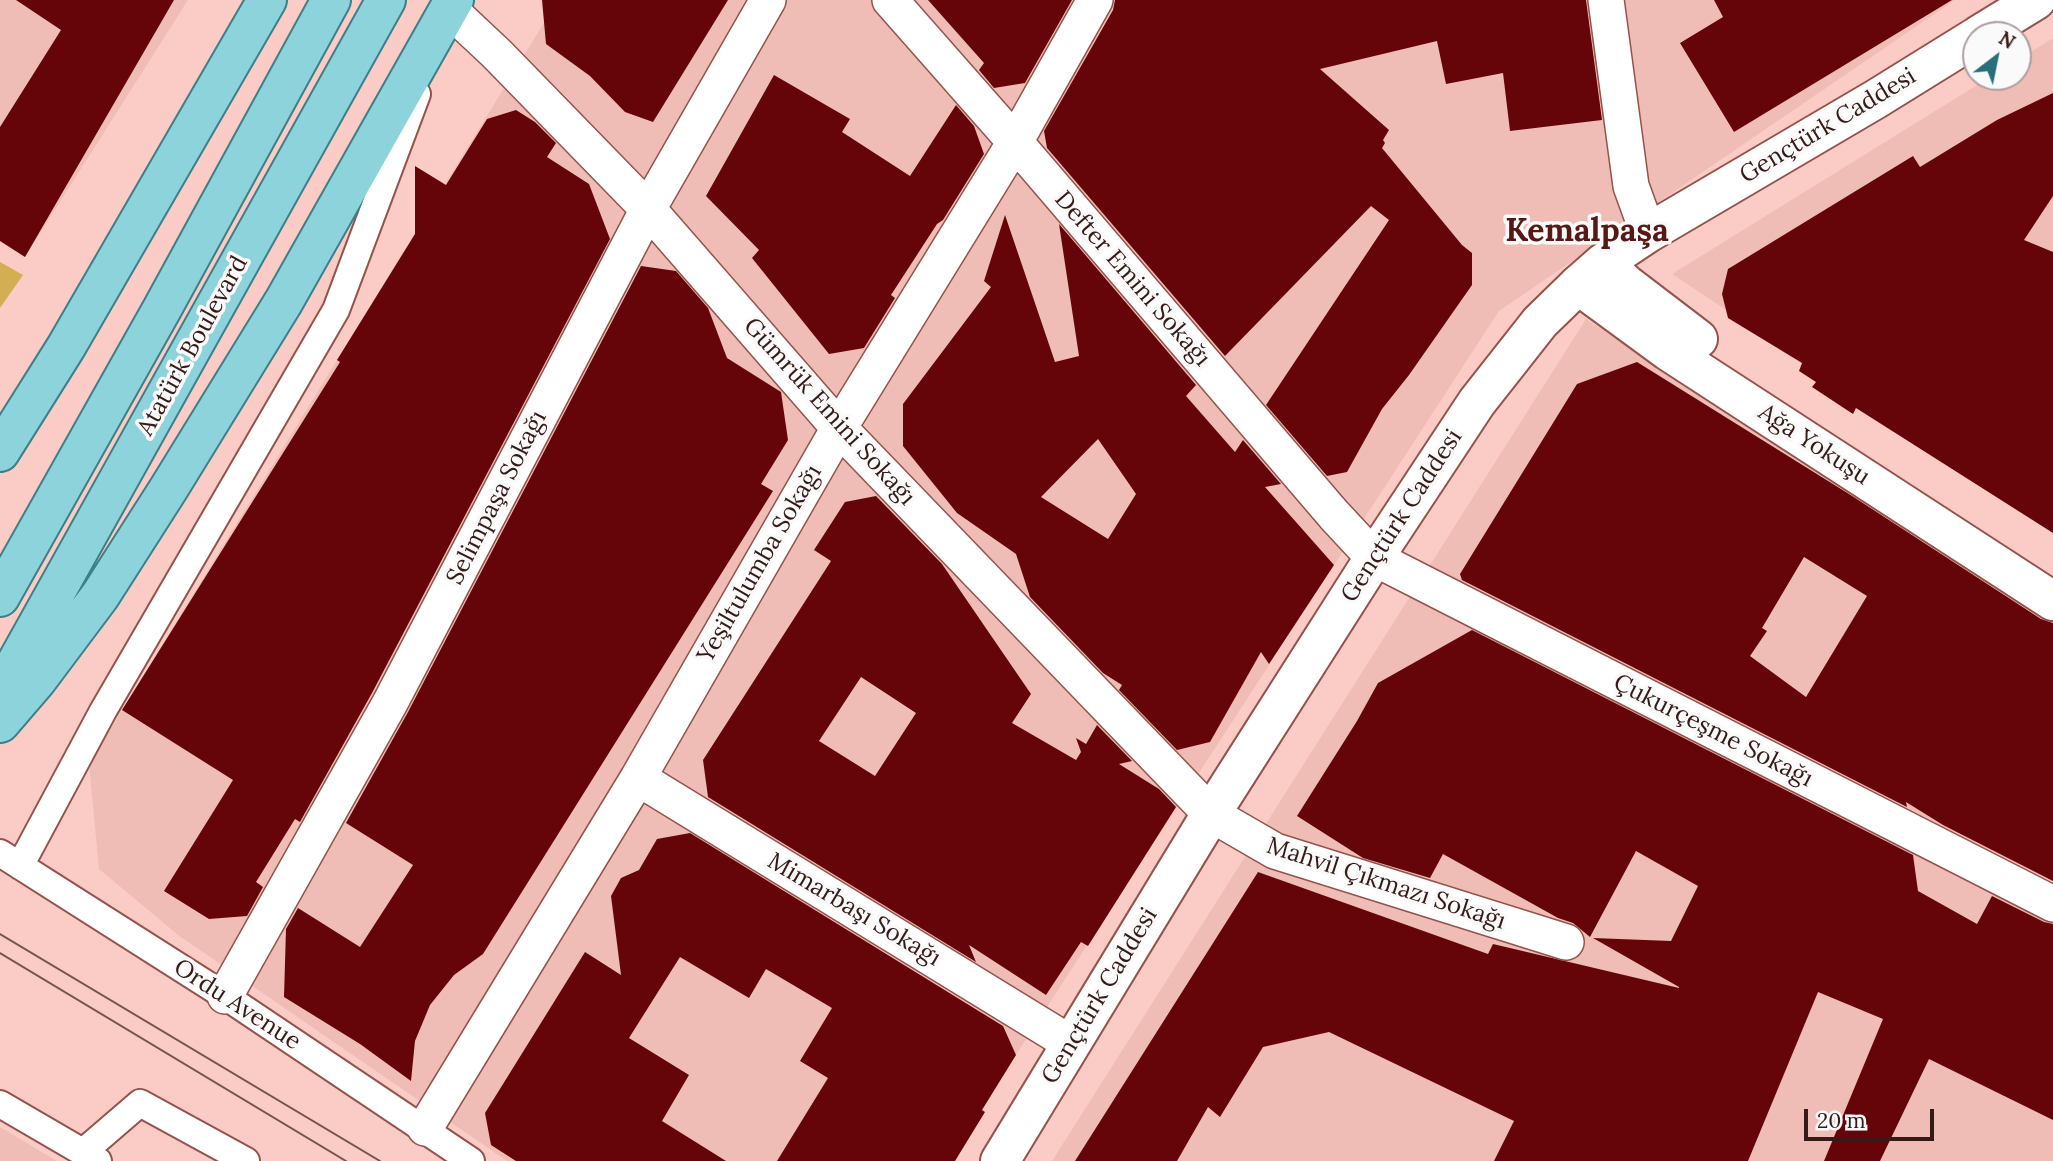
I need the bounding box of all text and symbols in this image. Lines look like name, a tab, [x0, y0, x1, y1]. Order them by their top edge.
north arrow	[1962, 21, 2032, 91]
text: N	[1994, 26, 2020, 54]
street label: Gençtürk Caddesi	[1735, 62, 1921, 190]
street label: Defter Emini Sokağı	[1048, 186, 1216, 372]
district label: Kemalpaşa	[1505, 213, 1669, 251]
street label: Atatürk Boulevard	[132, 251, 254, 441]
street label: Gümrük Emini Sokağı	[737, 312, 921, 512]
street label: Ağa Yokuşu	[1753, 398, 1875, 492]
street label: Selimpaşa Sokağı	[441, 406, 553, 590]
street label: Gençtürk Caddesi	[1335, 424, 1469, 608]
street label: Yeşiltulumba Sokağı	[692, 460, 828, 668]
street label: Çukurçeşme Sokağı	[1609, 668, 1817, 794]
street label: Mahvil Çıkmazı Sokağı	[1263, 832, 1509, 936]
street label: Mimarbaşı Sokağı	[762, 847, 946, 973]
street label: Gençtürk Caddesi	[1036, 903, 1164, 1089]
street label: Ordu Avenue	[168, 953, 306, 1057]
scale bar	[1808, 1094, 1938, 1138]
text: 20 m	[1817, 1107, 1866, 1134]

